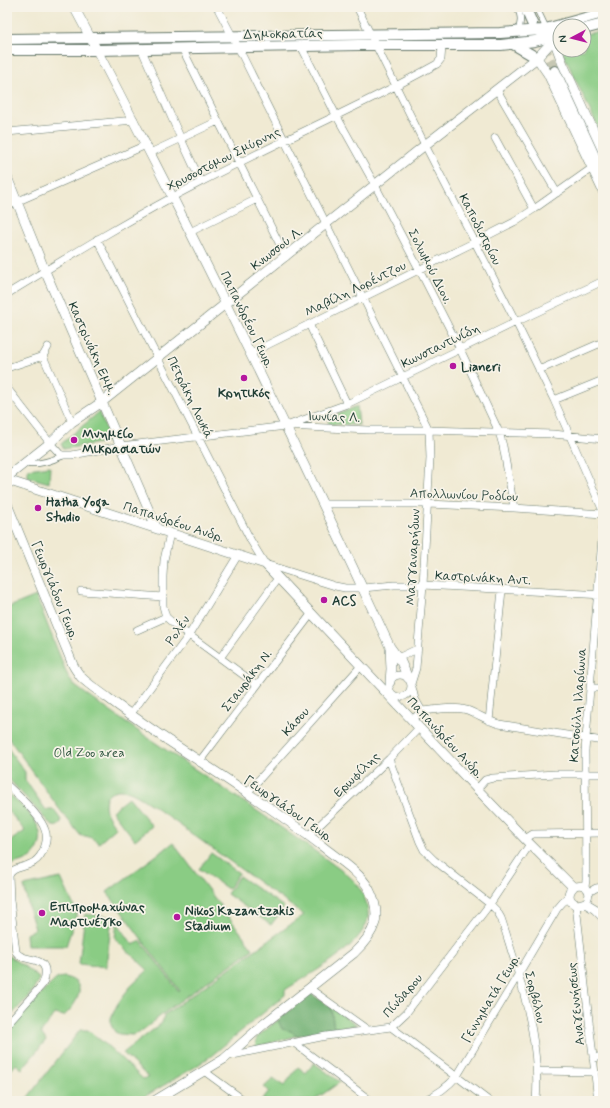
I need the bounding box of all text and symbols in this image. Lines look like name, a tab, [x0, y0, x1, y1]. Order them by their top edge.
north arrow	[552, 18, 592, 58]
street label: Δημοκρατίας	[243, 25, 323, 44]
text: N	[556, 35, 570, 44]
street label: Χρυσοστόμου Σμύρνης	[164, 123, 284, 195]
street label: Καποδιστρίου	[454, 191, 505, 268]
street label: Κνωσσού Λ.	[248, 223, 306, 275]
street label: Σολωμού Διον.	[403, 226, 456, 307]
street label: Μαβίλη Λορέντζου	[302, 257, 409, 321]
street label: Παπανδρέου Γεωρ.	[216, 268, 278, 371]
street label: Καστρινάκη Εμμ.	[63, 299, 120, 398]
street label: Κωνσταντινίδη	[398, 320, 483, 373]
street label: Πετράκη Λουκά	[162, 354, 217, 442]
place label: Lianeri	[461, 359, 501, 376]
marker: Lianeri	[448, 361, 458, 371]
marker: Κρητικός	[239, 373, 249, 383]
place label: Κρητικός	[218, 385, 270, 402]
street label: Ιωνίας Λ.	[307, 408, 361, 427]
place label: Μνημείο Μικρασιατών	[82, 426, 161, 458]
marker: Μνημείο Μικρασιατών	[69, 435, 79, 445]
street label: Απολλωνίου Ροδίου	[410, 485, 518, 506]
place label: Hatha Yoga Studio	[46, 494, 110, 526]
street label: Παπανδρέου Ανδρ.	[121, 498, 226, 547]
marker: Hatha Yoga Studio	[33, 503, 43, 513]
street label: Μαγγαναρήδων	[402, 508, 425, 606]
street label: Γεωργιάδου Γεωρ.	[27, 539, 82, 643]
street label: Καστρινάκη Αντ.	[434, 567, 532, 590]
place label: ACS	[332, 593, 357, 610]
marker: ACS	[319, 595, 329, 605]
street label: Ρολέν	[162, 612, 194, 649]
street label: Σταυράκη Ν.	[218, 646, 276, 715]
street label: Κατσούλη Ιλαρίωνα	[566, 647, 591, 763]
street label: Παπανδρέου Ανδρ.	[403, 694, 487, 782]
street label: Κάσου	[279, 704, 314, 740]
park label: Old Zoo area	[53, 745, 125, 762]
street label: Ερωφίλης	[330, 749, 384, 801]
street label: Γεωργιάδου Γεωρ.	[240, 772, 336, 847]
place label: Επιπρομαχώνας Μαρτινέγκο	[50, 899, 145, 931]
place label: Nikos Kazantzakis Stadium	[185, 903, 294, 935]
marker: Επιπρομαχώνας Μαρτινέγκο	[37, 908, 47, 918]
marker: Nikos Kazantzakis Stadium	[172, 912, 182, 922]
street label: Γεννηματά Γεωρ.	[458, 951, 525, 1046]
street label: Αναγεννήσεως	[564, 961, 589, 1046]
street label: Πίνδαρου	[379, 970, 427, 1022]
street label: Σορβόλου	[520, 970, 549, 1025]

